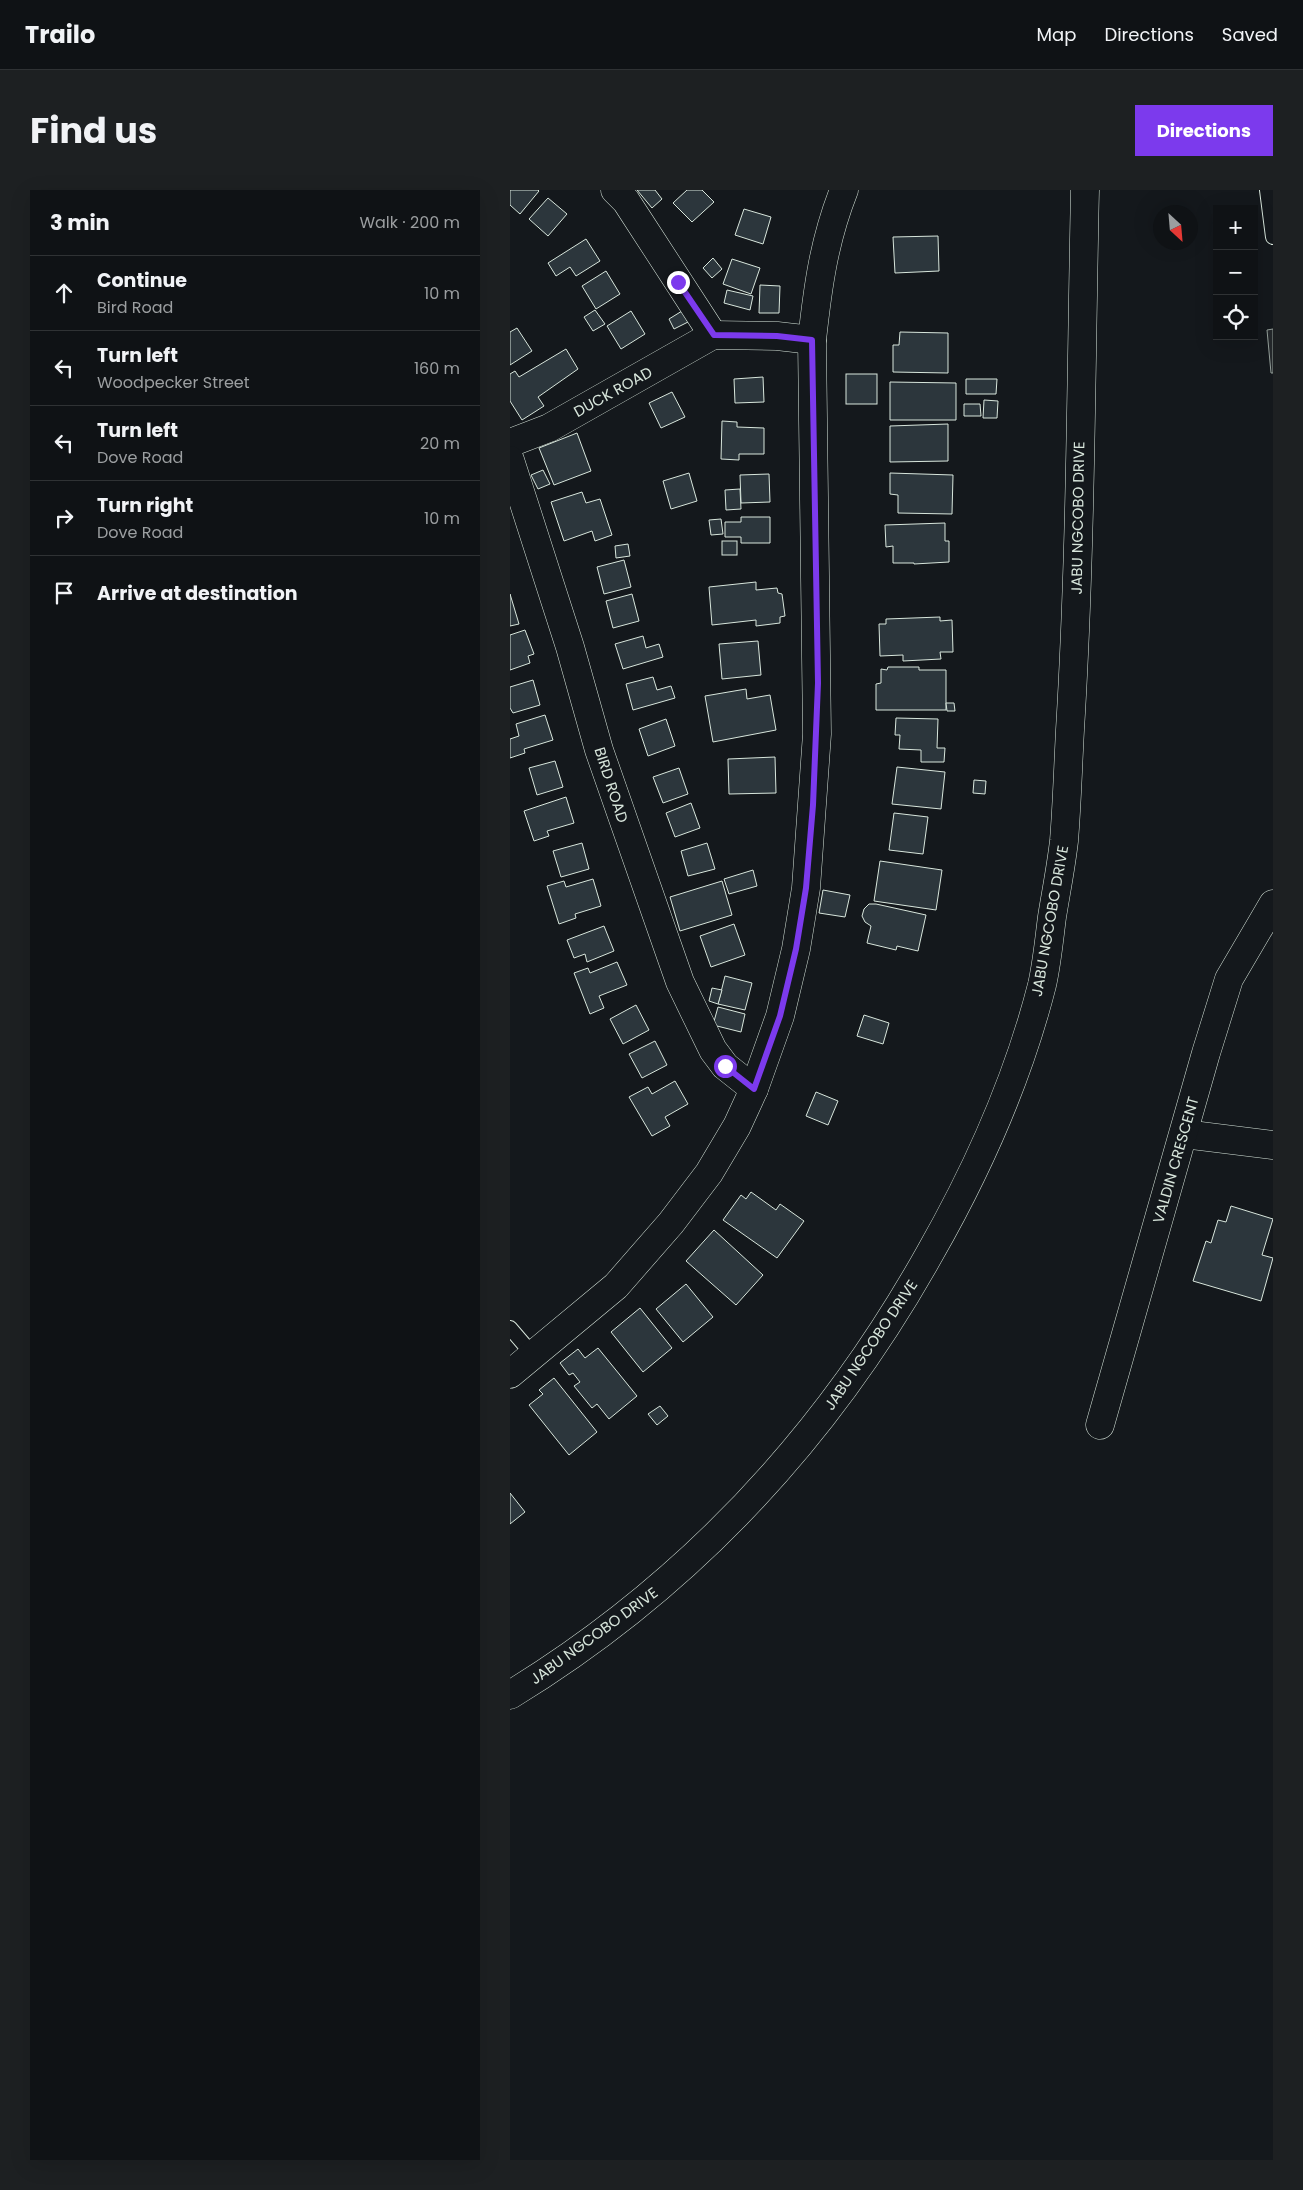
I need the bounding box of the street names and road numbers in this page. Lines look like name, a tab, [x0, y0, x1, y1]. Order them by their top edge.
street label: DUCK ROAD	[570, 361, 656, 422]
street label: JABU NGCOBO DRIVE	[1066, 441, 1089, 595]
street label: BIRD ROAD	[589, 744, 634, 825]
street label: JABU NGCOBO DRIVE	[1026, 844, 1073, 998]
street label: VALDIN CRESCENT	[1147, 1094, 1204, 1226]
street label: JABU NGCOBO DRIVE	[819, 1275, 922, 1414]
street label: JABU NGCOBO DRIVE	[526, 1582, 662, 1689]

